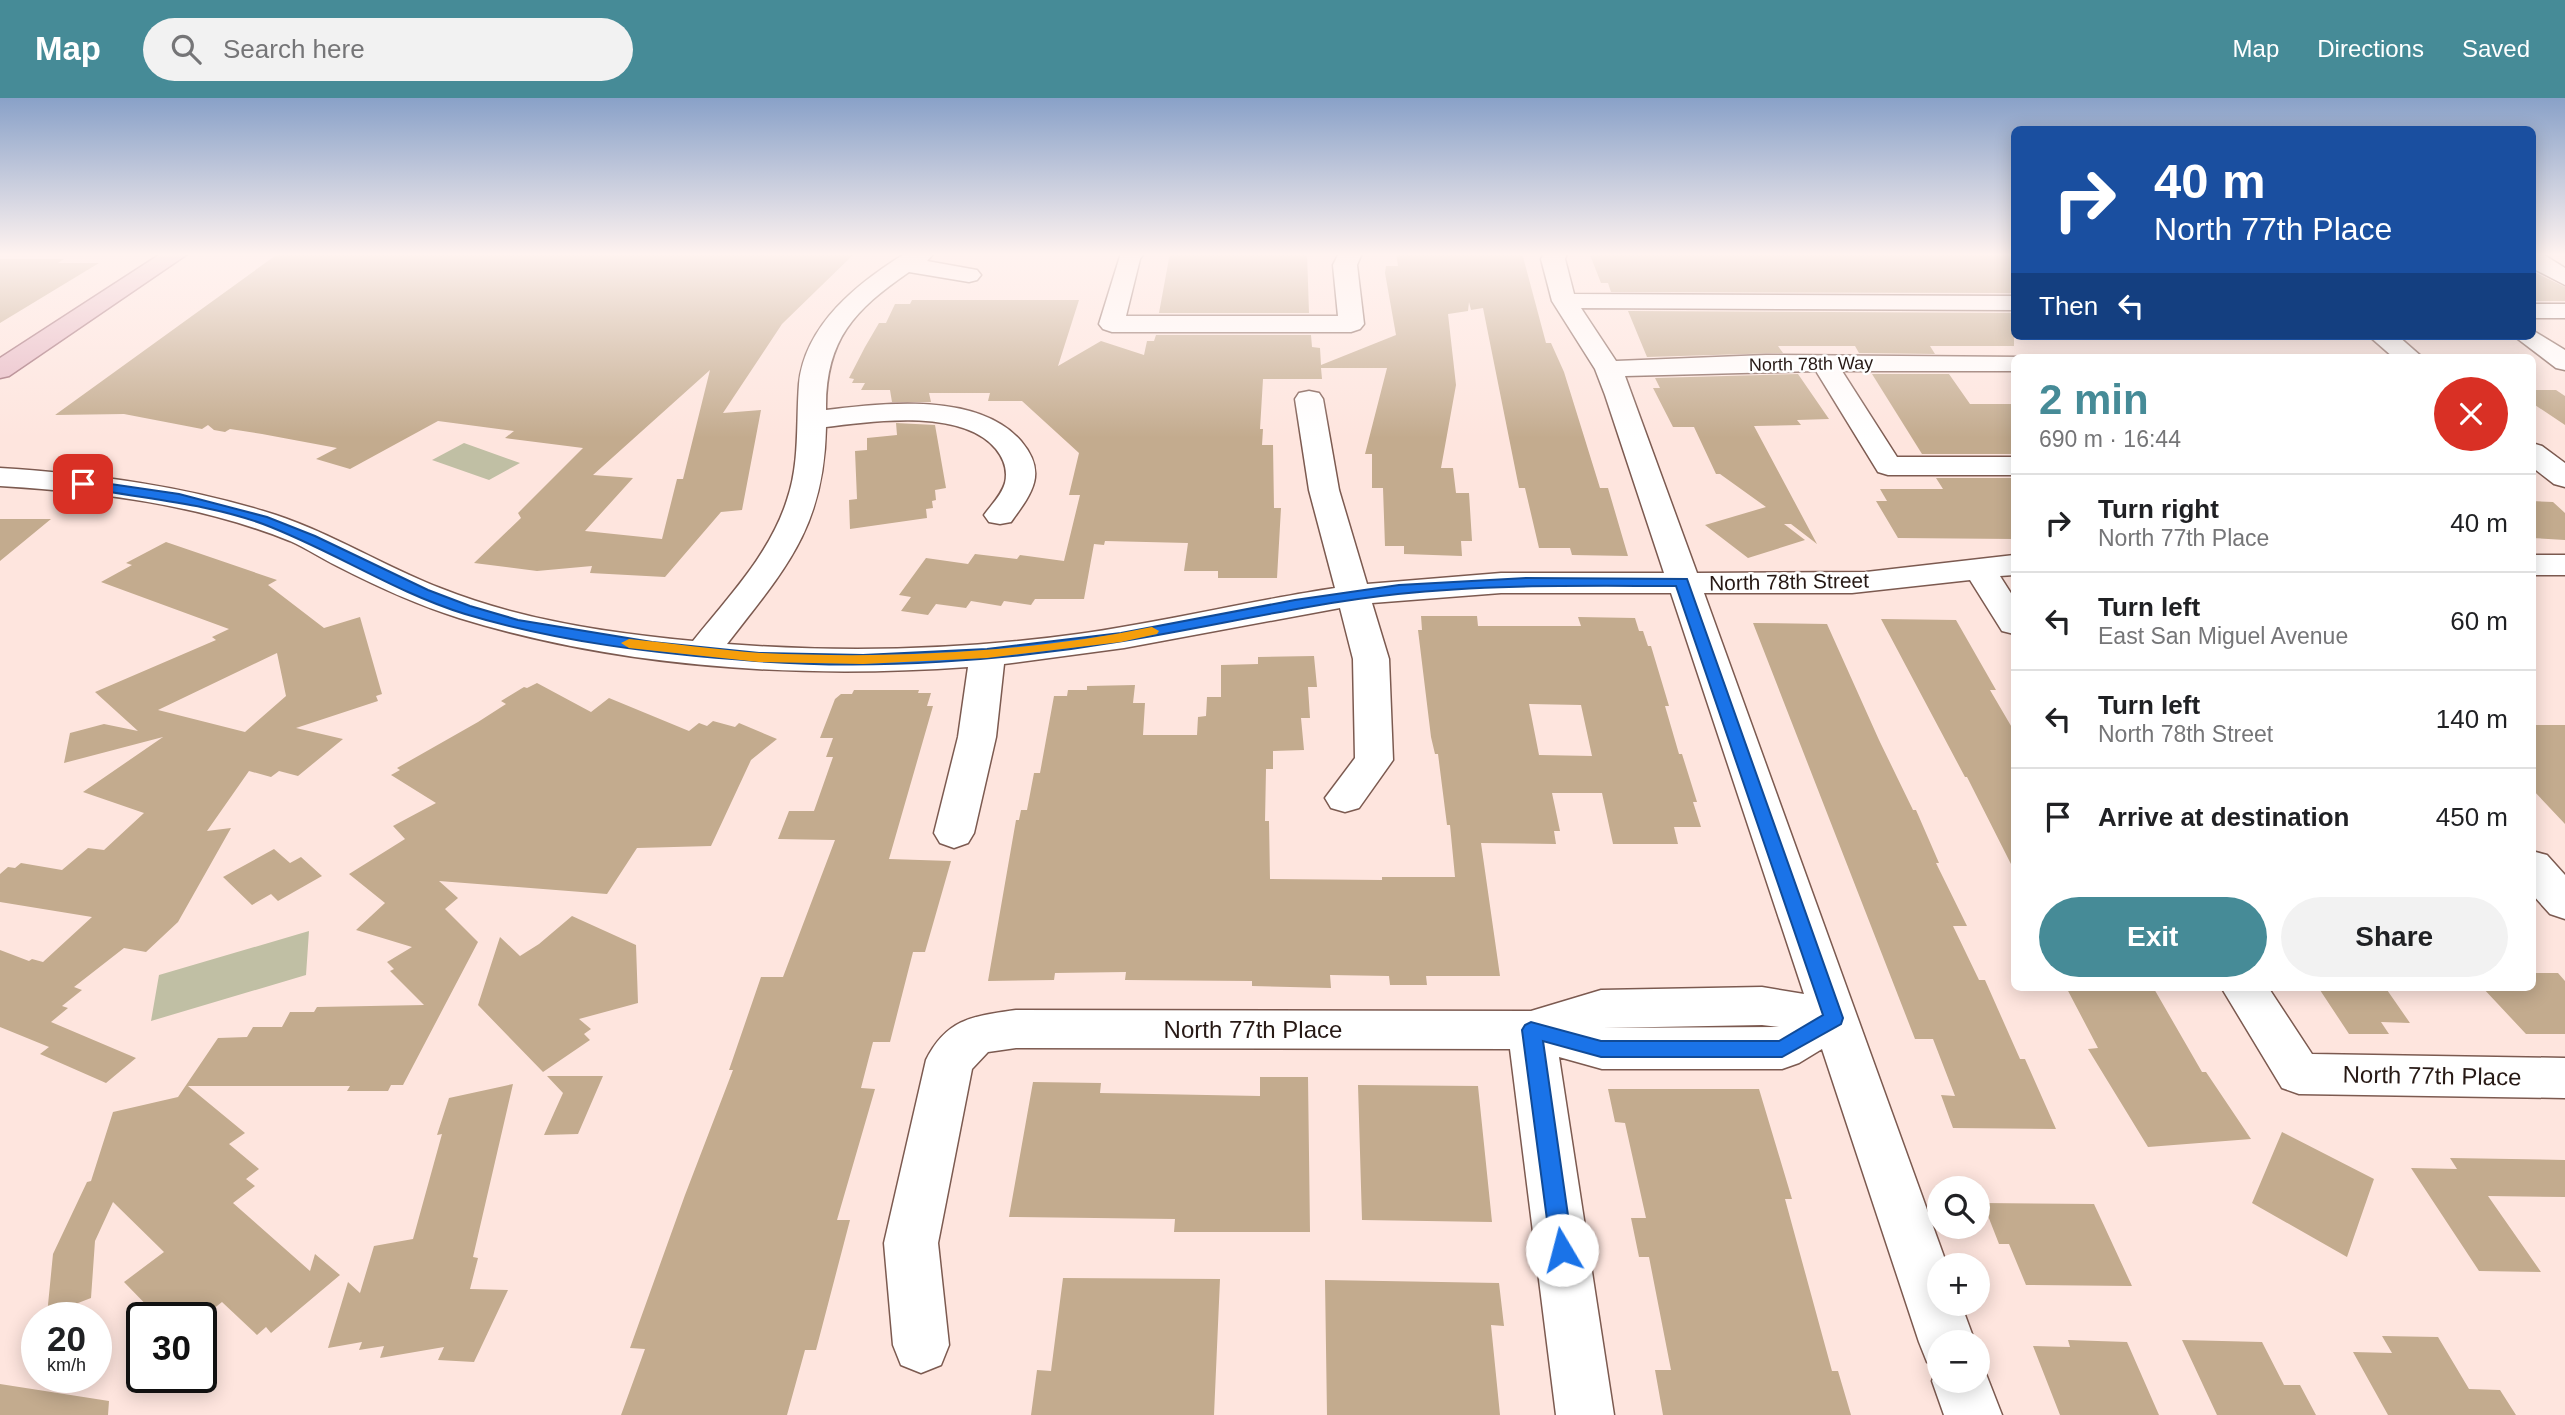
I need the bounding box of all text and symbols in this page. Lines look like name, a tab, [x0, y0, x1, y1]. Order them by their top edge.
search box	[143, 18, 633, 81]
text: Map	[35, 30, 101, 67]
icon: search	[167, 30, 205, 68]
text: Search here	[223, 34, 365, 64]
text: Map	[2233, 35, 2279, 62]
text: Directions	[2317, 35, 2424, 62]
text: Saved	[2462, 35, 2530, 62]
icon: right	[2039, 154, 2130, 245]
text: 40 m	[2154, 154, 2266, 208]
text: North 77th Place	[2154, 211, 2392, 247]
icon: left	[2112, 287, 2150, 325]
text: Then	[2039, 291, 2098, 321]
street label: North 78th Way	[1749, 353, 1873, 375]
text: 2 min	[2039, 376, 2149, 423]
button: close	[2434, 377, 2508, 451]
text: 690 m · 16:44	[2039, 426, 2181, 452]
pin	[53, 454, 113, 514]
icon: arrive	[64, 465, 102, 503]
text: Turn right	[2098, 494, 2219, 524]
icon: right	[2039, 504, 2077, 542]
text: 40 m	[2450, 508, 2508, 538]
text: North 77th Place	[2098, 525, 2269, 551]
street label: North 78th Street	[1709, 569, 1869, 594]
text: Turn left	[2098, 592, 2200, 622]
icon: left	[2039, 602, 2077, 640]
text: 60 m	[2450, 606, 2508, 636]
text: East San Miguel Avenue	[2098, 623, 2348, 649]
text: Turn left	[2098, 690, 2200, 720]
icon: left	[2039, 700, 2077, 738]
text: 140 m	[2436, 704, 2508, 734]
text: North 78th Street	[2098, 721, 2273, 747]
icon: arrive	[2039, 798, 2077, 836]
text: Arrive at destination	[2098, 802, 2349, 832]
text: 450 m	[2436, 802, 2508, 832]
button: Exit	[2039, 897, 2267, 977]
button: Share	[2281, 897, 2508, 977]
street label: North 77th Place	[1164, 1016, 1342, 1043]
street label: North 77th Place	[2342, 1060, 2522, 1091]
map controls	[1927, 1176, 1990, 1393]
button: search	[1927, 1176, 1990, 1239]
position arrow	[1525, 1213, 1599, 1287]
button: +	[1927, 1253, 1990, 1316]
speed limit sign: 30	[126, 1302, 217, 1393]
text: 20	[47, 1319, 86, 1358]
button: −	[1927, 1330, 1990, 1393]
text: km/h	[47, 1355, 86, 1375]

